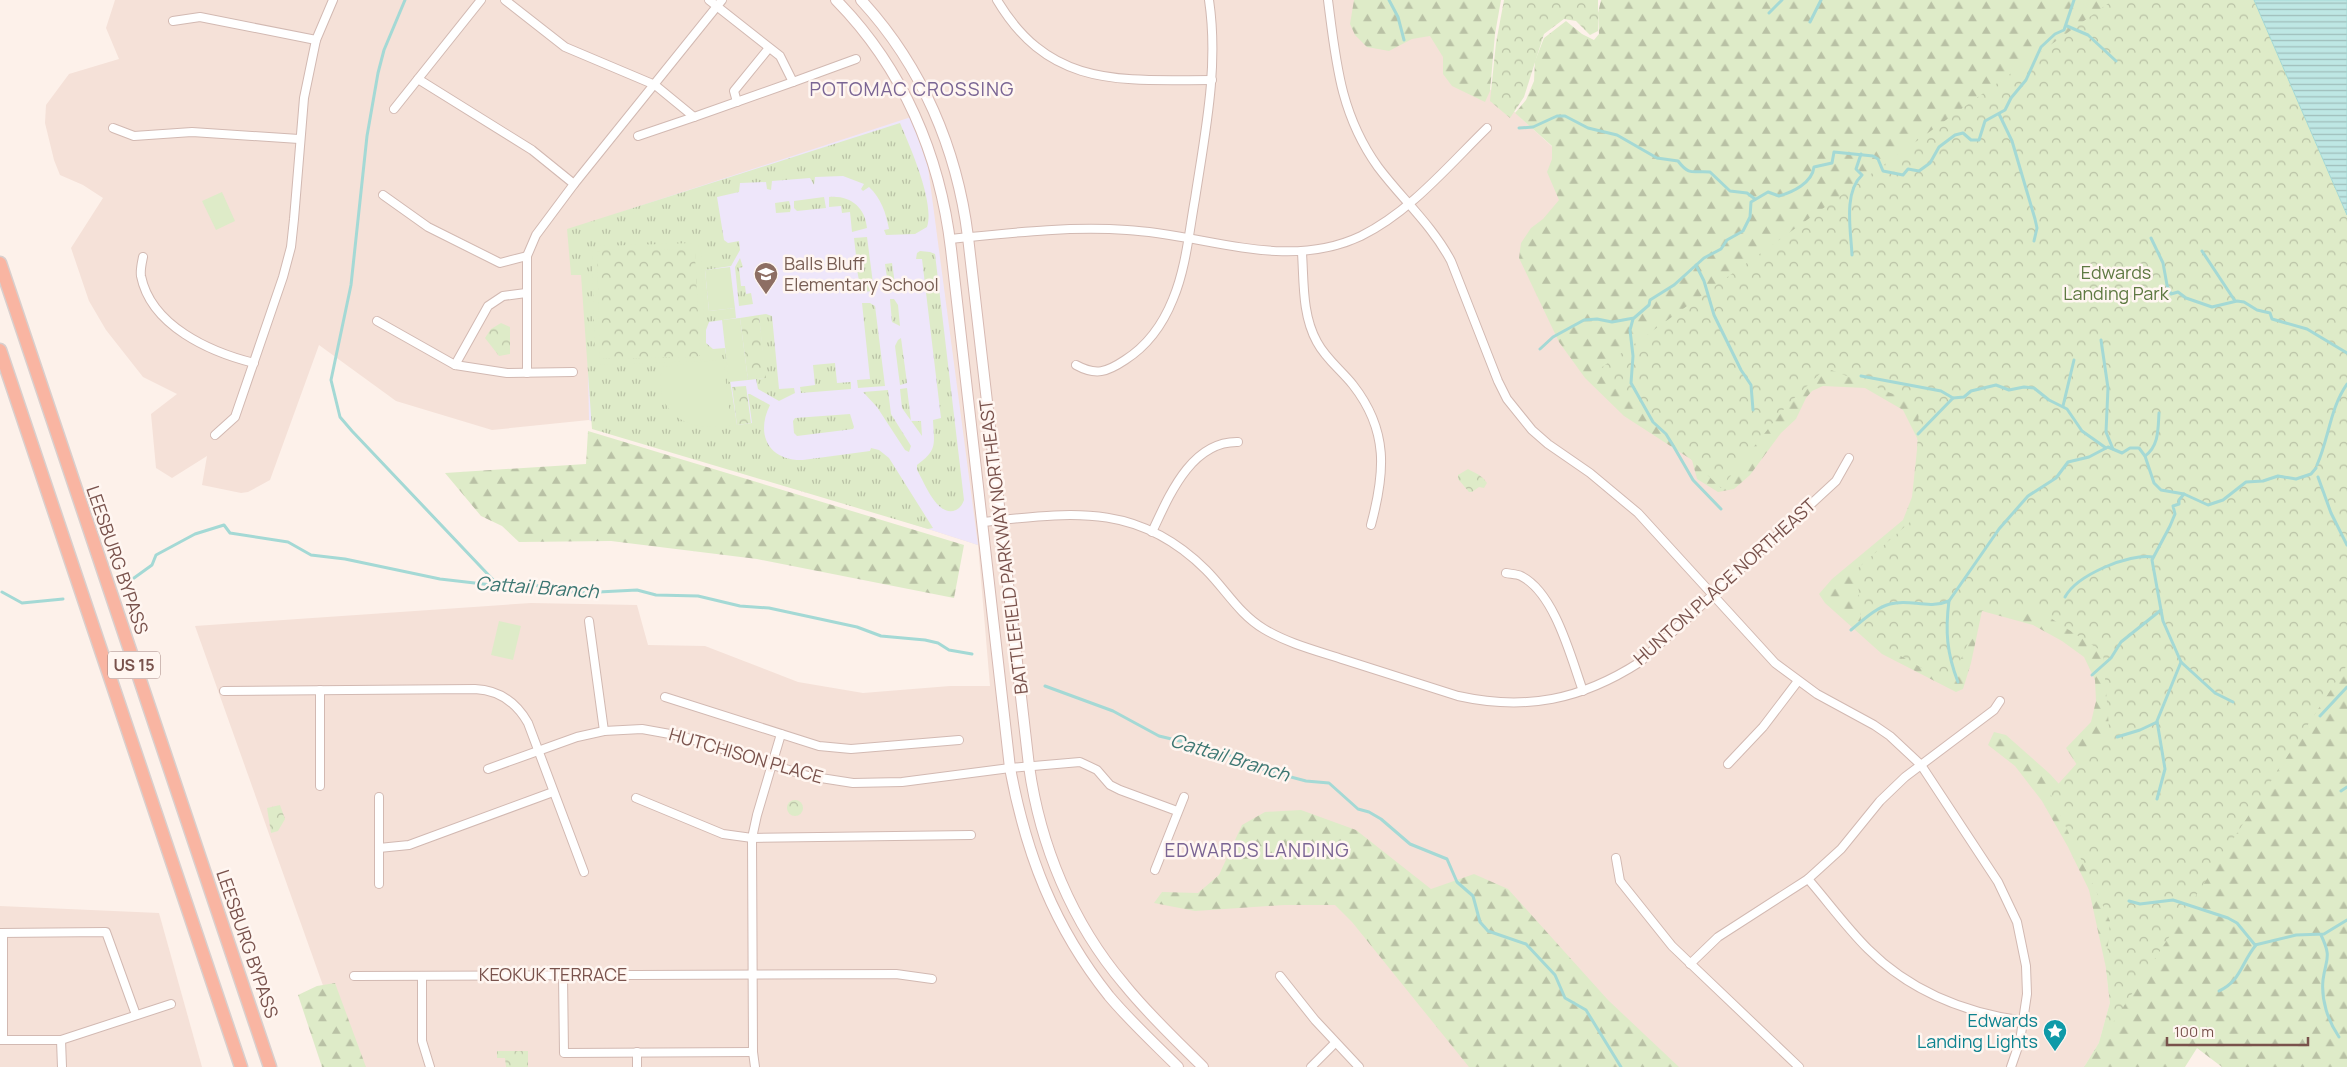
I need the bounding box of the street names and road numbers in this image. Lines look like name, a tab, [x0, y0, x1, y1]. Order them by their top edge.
street label: BATTLEFIELD PARKWAY NORTHEAST	[973, 398, 1033, 696]
street label: LEESBURG BYPASS	[81, 482, 155, 637]
street label: HUNTON PLACE NORTHEAST	[1628, 493, 1821, 670]
road number: US 15	[108, 652, 160, 678]
street label: HUTCHISON PLACE	[666, 722, 826, 789]
street label: LEESBURG BYPASS	[211, 866, 285, 1021]
street label: KEOKUK TERRACE	[479, 962, 627, 986]

